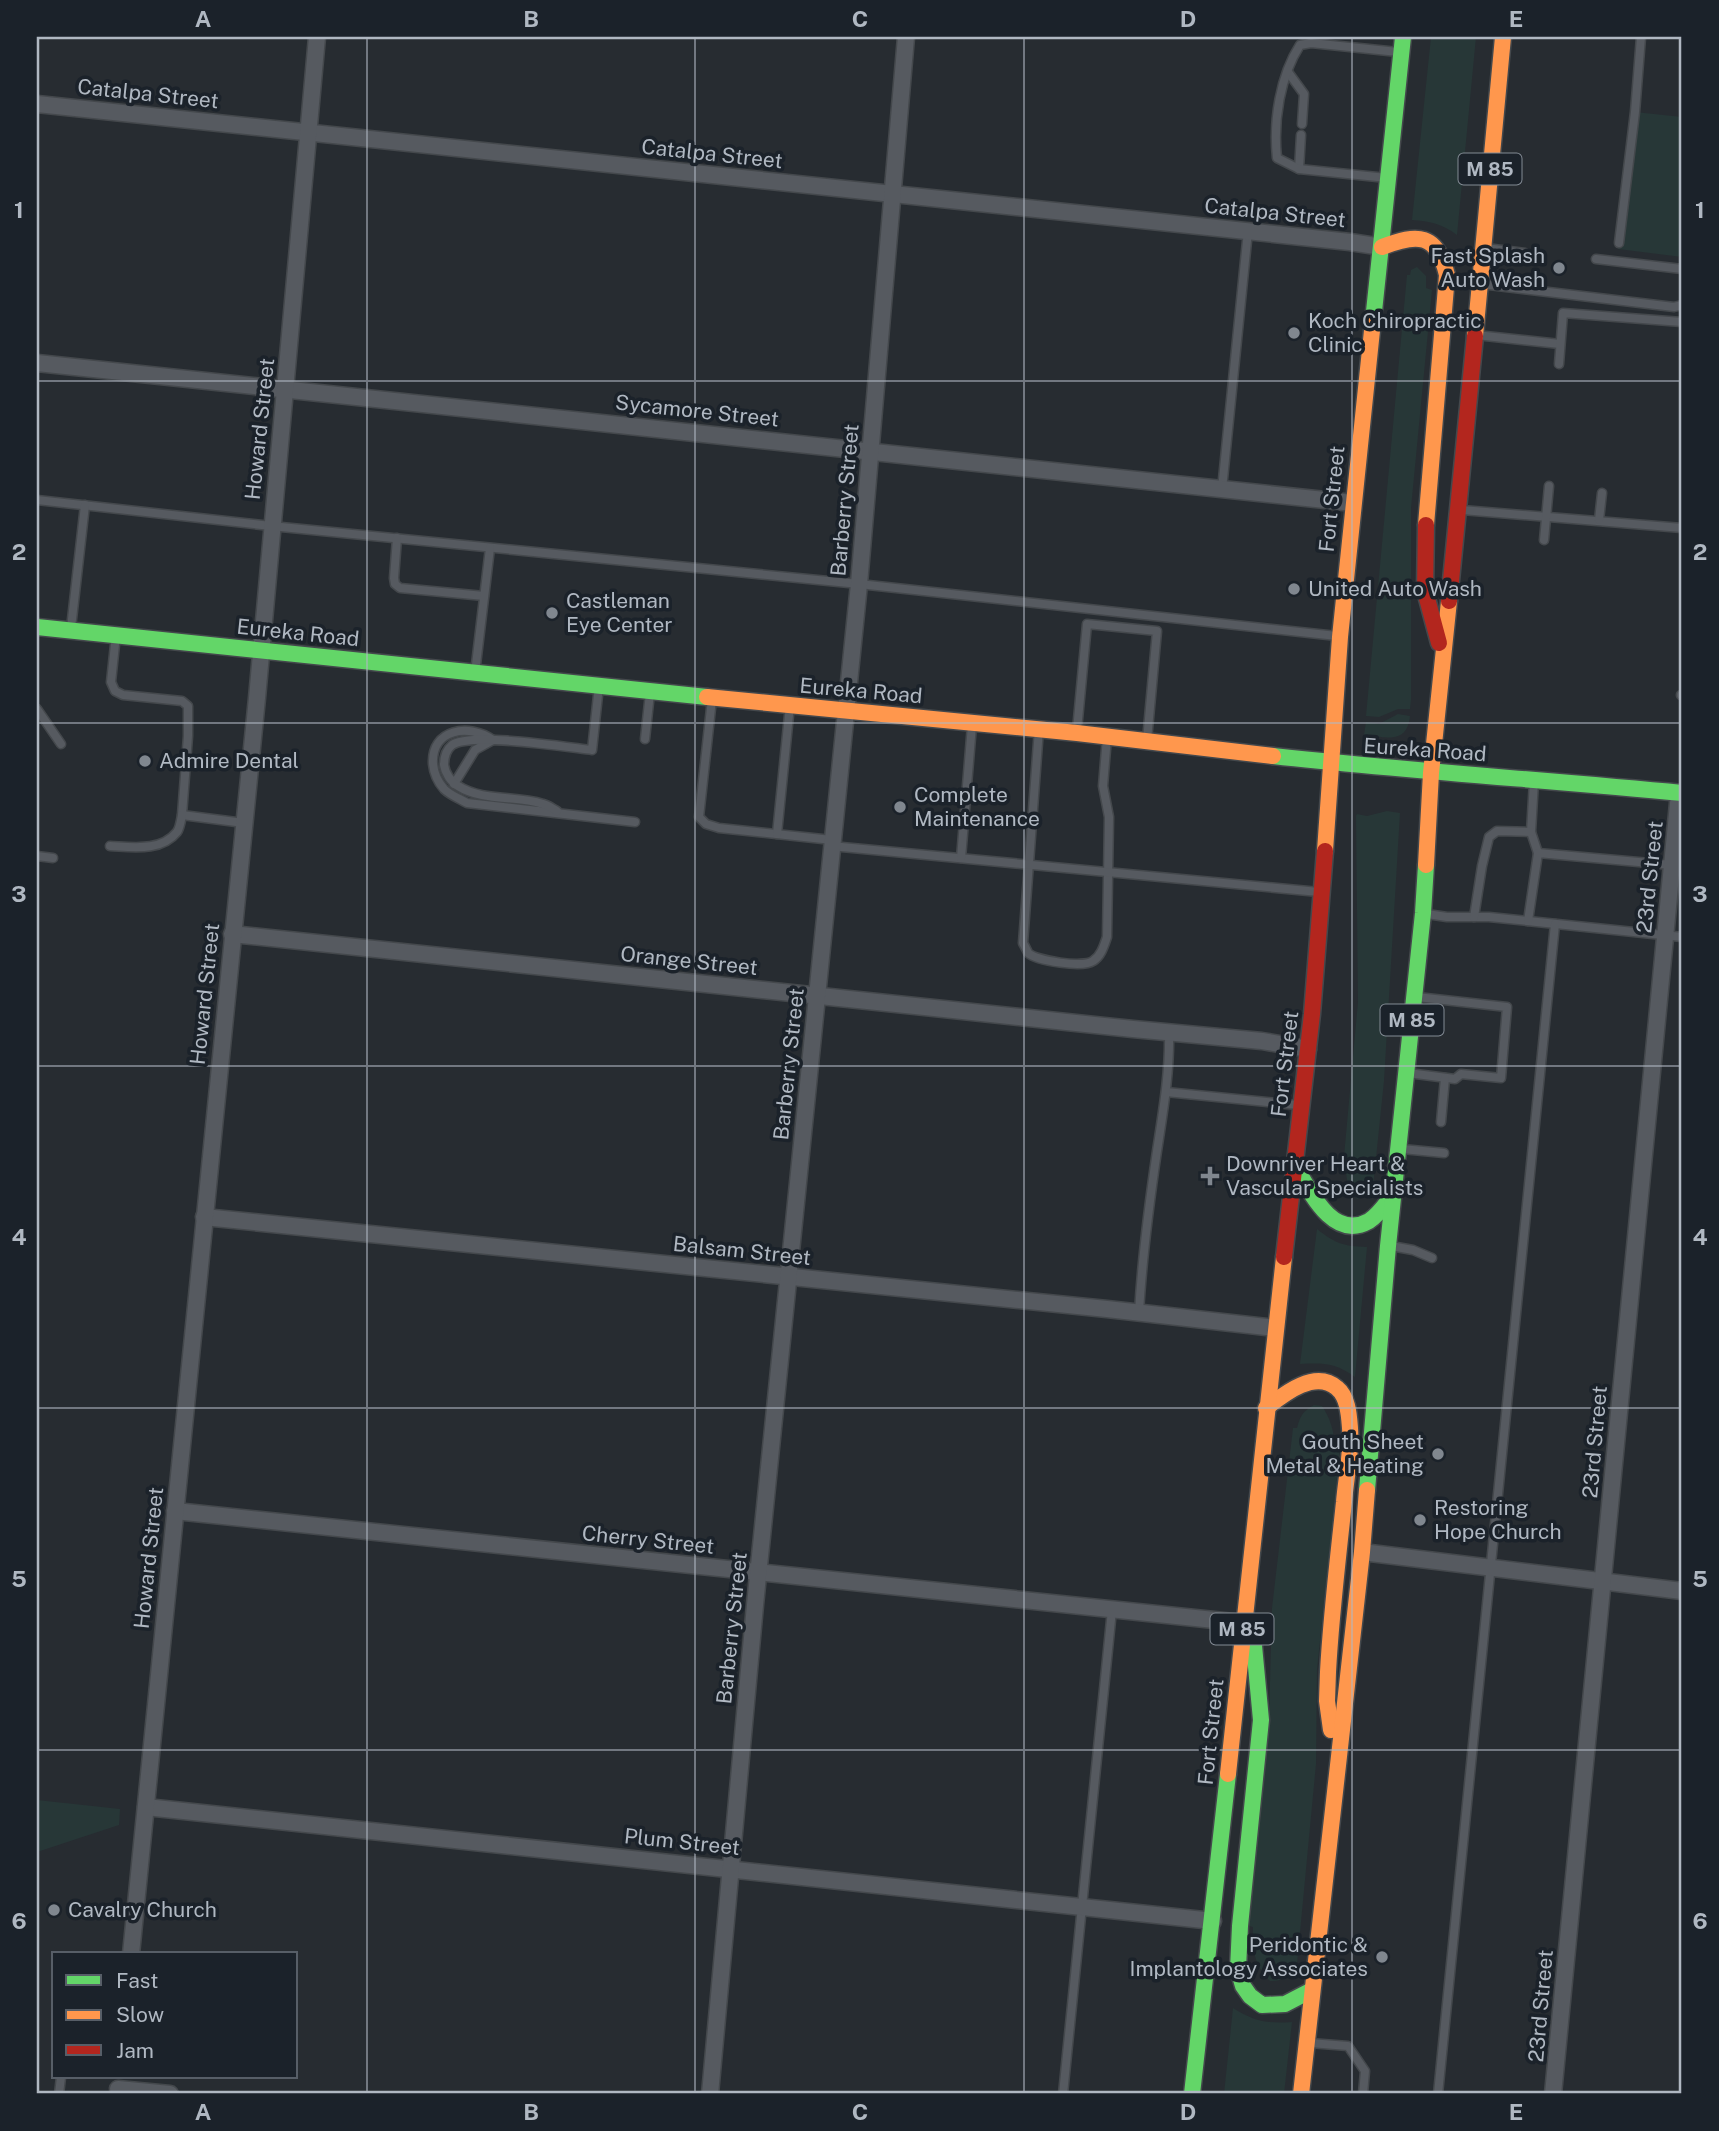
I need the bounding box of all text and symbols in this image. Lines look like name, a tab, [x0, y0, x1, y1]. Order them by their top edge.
text: A	[195, 5, 212, 32]
text: B	[523, 5, 539, 32]
text: C	[852, 5, 868, 32]
text: D	[1180, 5, 1196, 32]
text: E	[1509, 5, 1523, 32]
street label: Catalpa Street	[76, 74, 220, 113]
street label: Catalpa Street	[640, 134, 784, 173]
road number: M 85	[1458, 154, 1522, 184]
street label: Catalpa Street	[1203, 193, 1347, 232]
text: 1	[14, 196, 24, 223]
text: 1	[1695, 196, 1705, 223]
place label: Fast Splash Auto Wash	[1430, 243, 1545, 292]
marker: Fast Splash Auto Wash	[1551, 260, 1567, 276]
place label: Koch Chiropractic Clinic	[1308, 308, 1482, 357]
marker: Koch Chiropractic Clinic	[1286, 325, 1302, 341]
street label: Howard Street	[240, 357, 279, 501]
street label: Sycamore Street	[614, 389, 780, 432]
street label: Barberry Street	[825, 423, 864, 577]
street label: Fort Street	[1314, 445, 1350, 553]
text: 2	[12, 538, 26, 565]
text: 2	[1693, 538, 1707, 565]
place label: United Auto Wash	[1308, 576, 1482, 601]
marker: United Auto Wash	[1286, 581, 1302, 597]
place label: Castleman Eye Center	[566, 588, 673, 637]
marker: Castleman Eye Center	[544, 605, 560, 621]
street label: Eureka Road	[236, 614, 361, 651]
street label: Eureka Road	[799, 673, 923, 708]
street label: Eureka Road	[1363, 733, 1487, 766]
place label: Admire Dental	[159, 748, 299, 773]
marker: Admire Dental	[137, 753, 153, 769]
place label: Complete Maintenance	[914, 782, 1040, 831]
marker: Complete Maintenance	[892, 799, 908, 815]
street label: 23rd Street	[1631, 820, 1668, 934]
text: 3	[11, 880, 27, 907]
text: 3	[1692, 880, 1708, 907]
street label: Howard Street	[185, 922, 224, 1066]
street label: Orange Street	[619, 941, 759, 980]
street label: Barberry Street	[768, 987, 809, 1141]
road number: M 85	[1380, 1004, 1444, 1036]
street label: Fort Street	[1266, 1010, 1303, 1118]
place label: Downriver Heart & Vascular Specialists	[1226, 1151, 1423, 1200]
marker: Downriver Heart & Vascular Specialists	[1200, 1166, 1220, 1186]
text: 4	[11, 1223, 27, 1250]
text: 4	[1692, 1223, 1708, 1250]
street label: Balsam Street	[672, 1231, 812, 1270]
street label: 23rd Street	[1577, 1385, 1612, 1499]
place label: Gouth Sheet Metal & Heating	[1265, 1429, 1424, 1478]
marker: Gouth Sheet Metal & Heating	[1430, 1446, 1446, 1462]
street label: Howard Street	[129, 1486, 168, 1630]
place label: Restoring Hope Church	[1434, 1495, 1562, 1544]
marker: Restoring Hope Church	[1412, 1512, 1428, 1528]
street label: Cherry Street	[581, 1520, 715, 1559]
street label: Barberry Street	[711, 1551, 752, 1705]
text: 5	[11, 1565, 27, 1592]
text: 5	[1692, 1565, 1708, 1592]
road number: M 85	[1210, 1614, 1274, 1644]
street label: Fort Street	[1193, 1678, 1229, 1786]
street label: Plum Street	[623, 1823, 741, 1860]
place label: Cavalry Church	[68, 1897, 217, 1922]
marker: Cavalry Church	[46, 1902, 62, 1918]
text: 6	[11, 1907, 27, 1934]
text: 6	[1692, 1907, 1708, 1934]
place label: Peridontic & Implantology Associates	[1129, 1932, 1368, 1981]
marker: Peridontic & Implantology Associates	[1374, 1949, 1390, 1965]
street label: 23rd Street	[1523, 1949, 1558, 2063]
legend	[52, 1952, 298, 2078]
text: Fast	[116, 1968, 158, 1993]
text: Slow	[116, 2002, 164, 2027]
text: Jam	[116, 2038, 154, 2063]
text: A	[195, 2098, 212, 2125]
text: B	[523, 2098, 539, 2125]
text: C	[852, 2098, 868, 2125]
text: D	[1180, 2098, 1196, 2125]
text: E	[1509, 2098, 1523, 2125]

